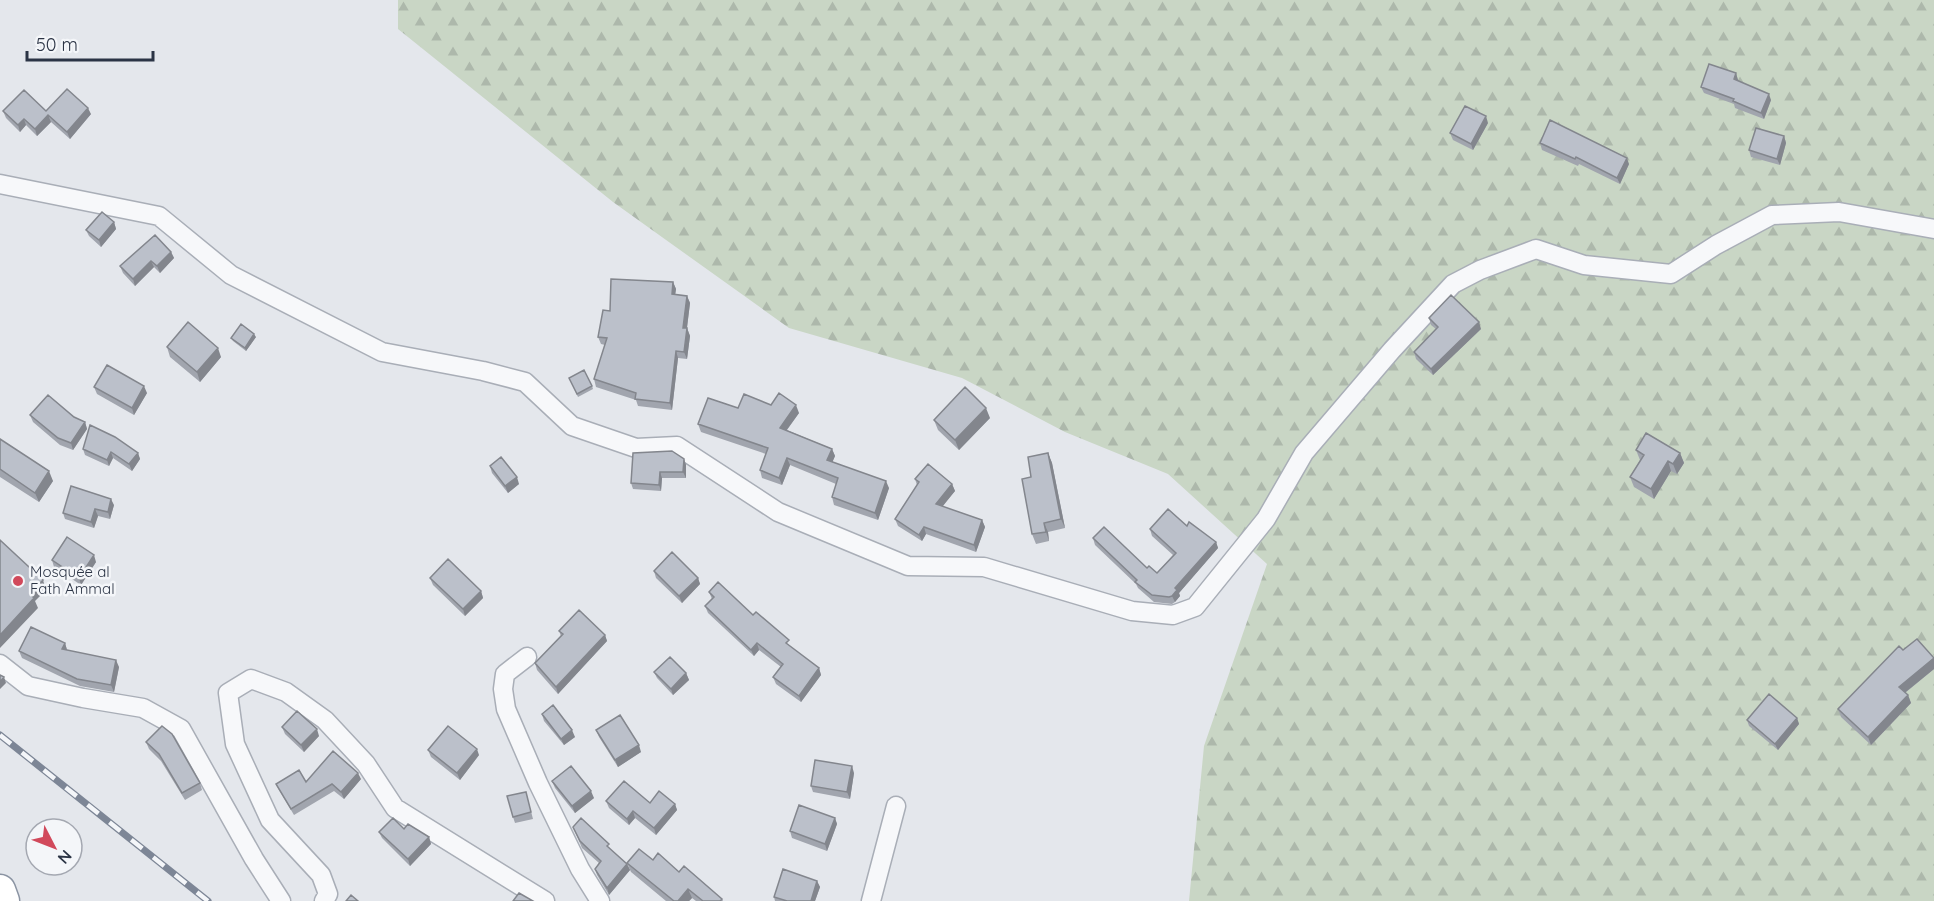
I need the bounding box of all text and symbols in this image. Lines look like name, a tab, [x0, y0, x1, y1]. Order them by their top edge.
scale bar	[27, 24, 153, 62]
text: 50 m	[36, 33, 78, 56]
place label: Mosquée al Fath Ammal	[30, 562, 115, 598]
marker: Mosquée al Fath Ammal	[11, 574, 25, 588]
north arrow	[24, 817, 84, 877]
text: N	[54, 846, 77, 868]

